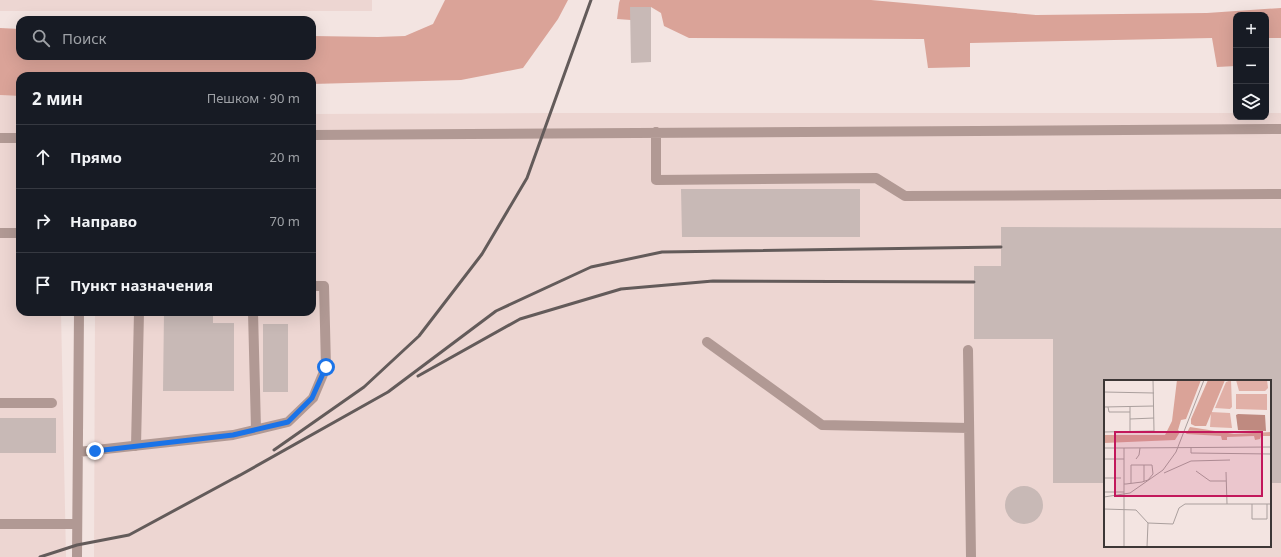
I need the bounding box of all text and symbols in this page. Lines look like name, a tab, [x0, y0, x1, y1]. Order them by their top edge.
map controls	[1233, 12, 1269, 120]
button: +	[1233, 12, 1269, 48]
search box	[16, 16, 316, 60]
icon: search	[30, 27, 52, 49]
text: Поиск	[62, 28, 107, 48]
button: −	[1233, 48, 1269, 84]
button: layers	[1233, 84, 1269, 120]
text: 2 мин	[32, 87, 83, 110]
text: Пешком · 90 m	[207, 89, 300, 107]
icon: ahead	[32, 146, 54, 168]
text: Прямо	[70, 147, 122, 167]
text: 20 m	[270, 148, 300, 166]
icon: right	[32, 210, 54, 232]
text: Направо	[70, 211, 137, 231]
text: 70 m	[270, 212, 300, 230]
icon: arrive	[32, 274, 54, 296]
text: Пункт назначения	[70, 275, 213, 295]
route start	[317, 358, 335, 376]
inset map	[1104, 380, 1271, 547]
route end	[86, 442, 104, 460]

